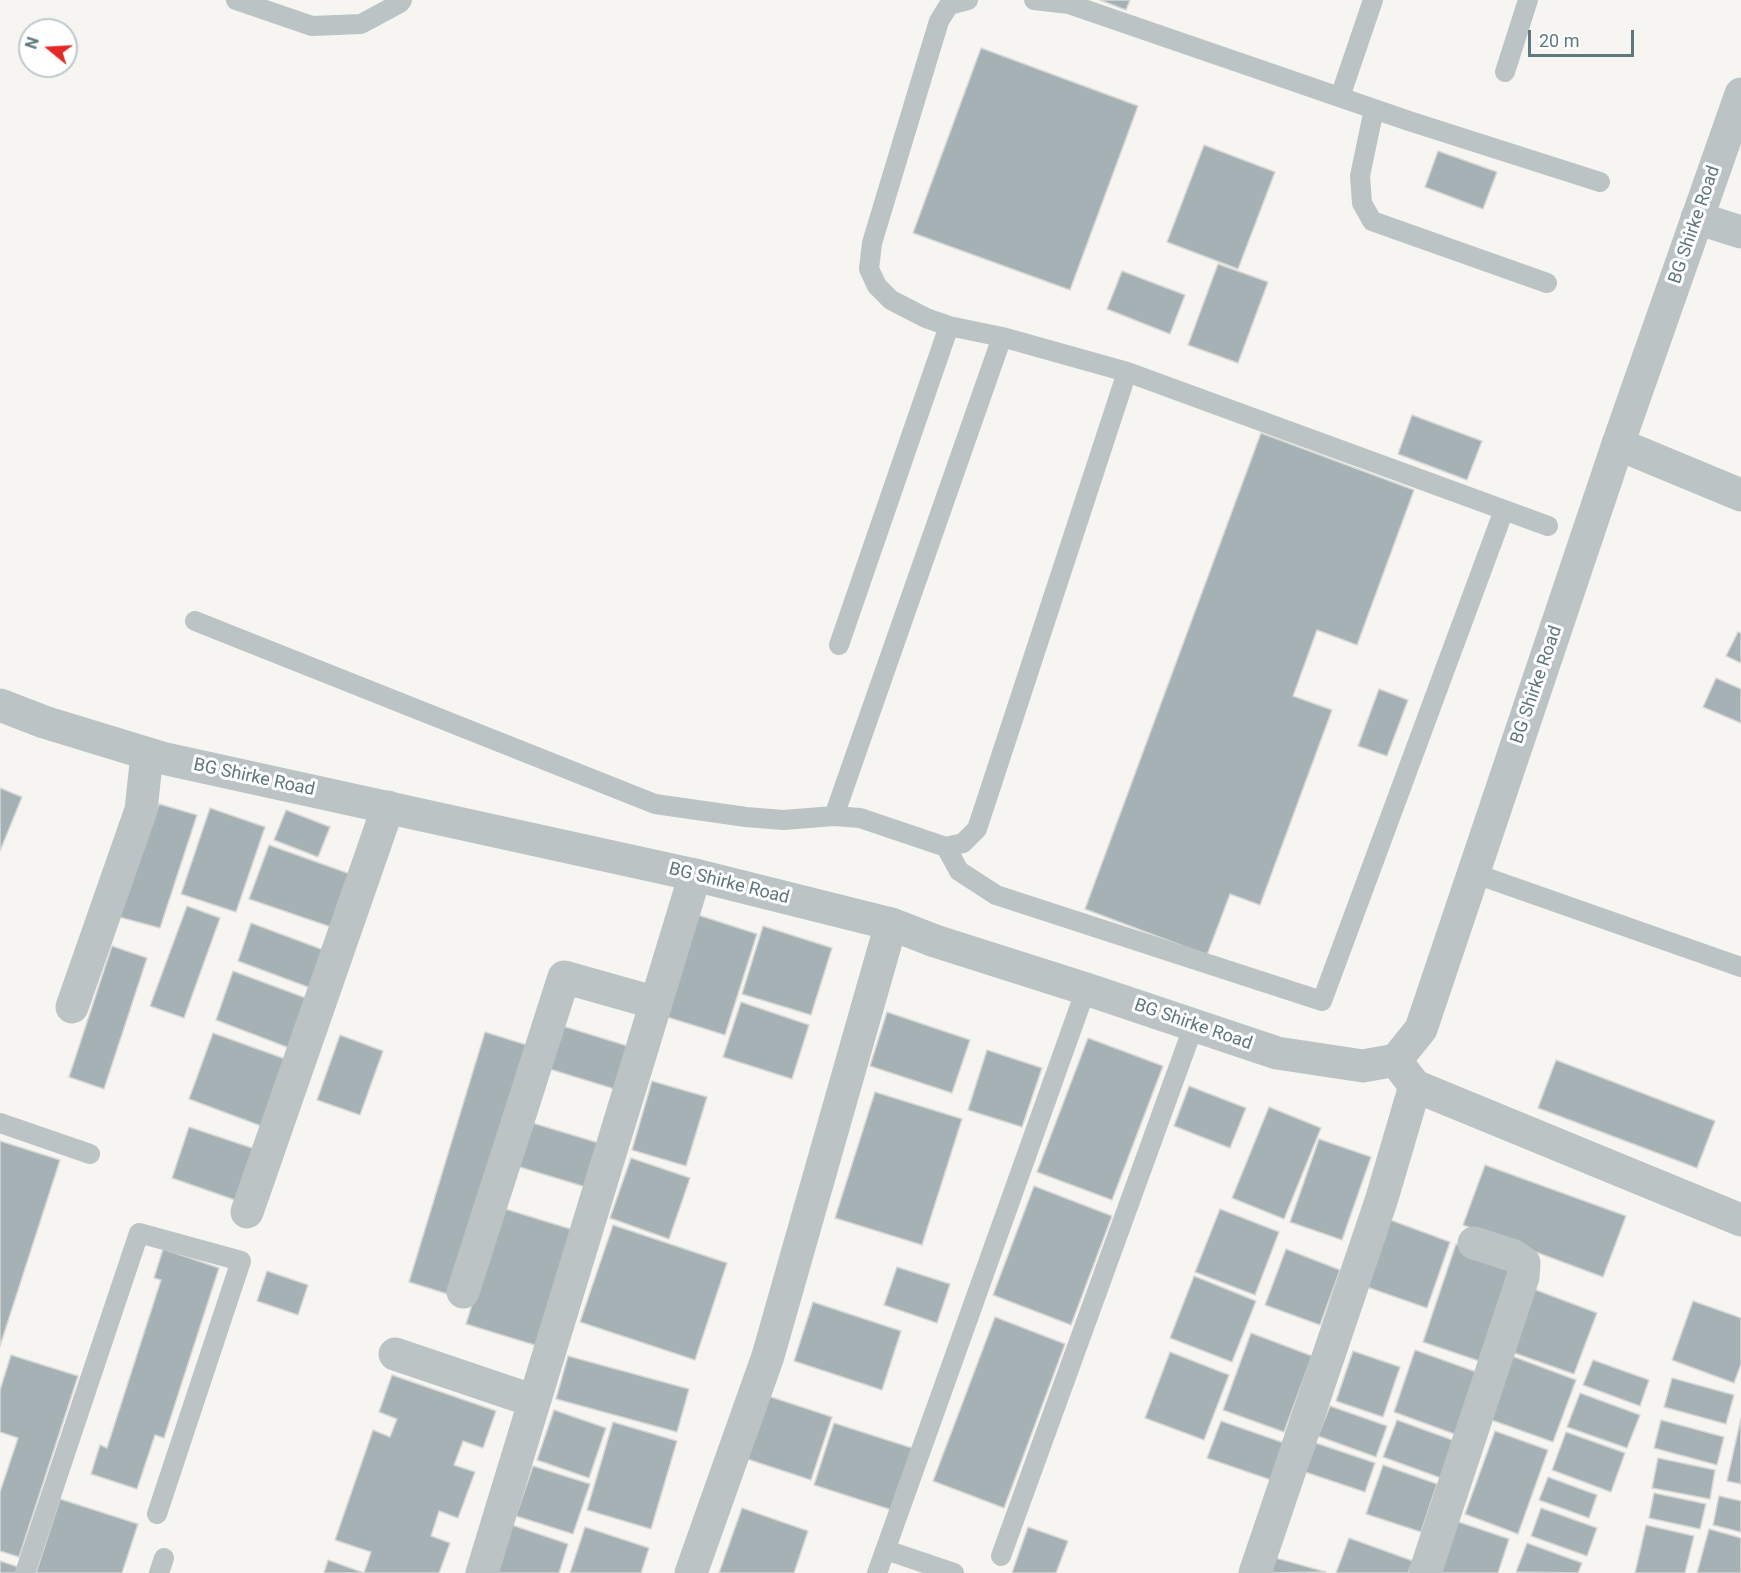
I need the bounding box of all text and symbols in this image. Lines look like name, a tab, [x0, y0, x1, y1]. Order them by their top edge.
north arrow	[18, 18, 78, 78]
scale bar	[1531, 18, 1638, 56]
text: 20 m	[1539, 30, 1579, 51]
text: N	[22, 35, 43, 51]
street label: BG Shirke Road	[1665, 163, 1725, 287]
street label: BG Shirke Road	[1507, 623, 1567, 747]
street label: BG Shirke Road	[191, 755, 317, 801]
street label: BG Shirke Road	[667, 859, 791, 909]
street label: BG Shirke Road	[1131, 995, 1255, 1055]

